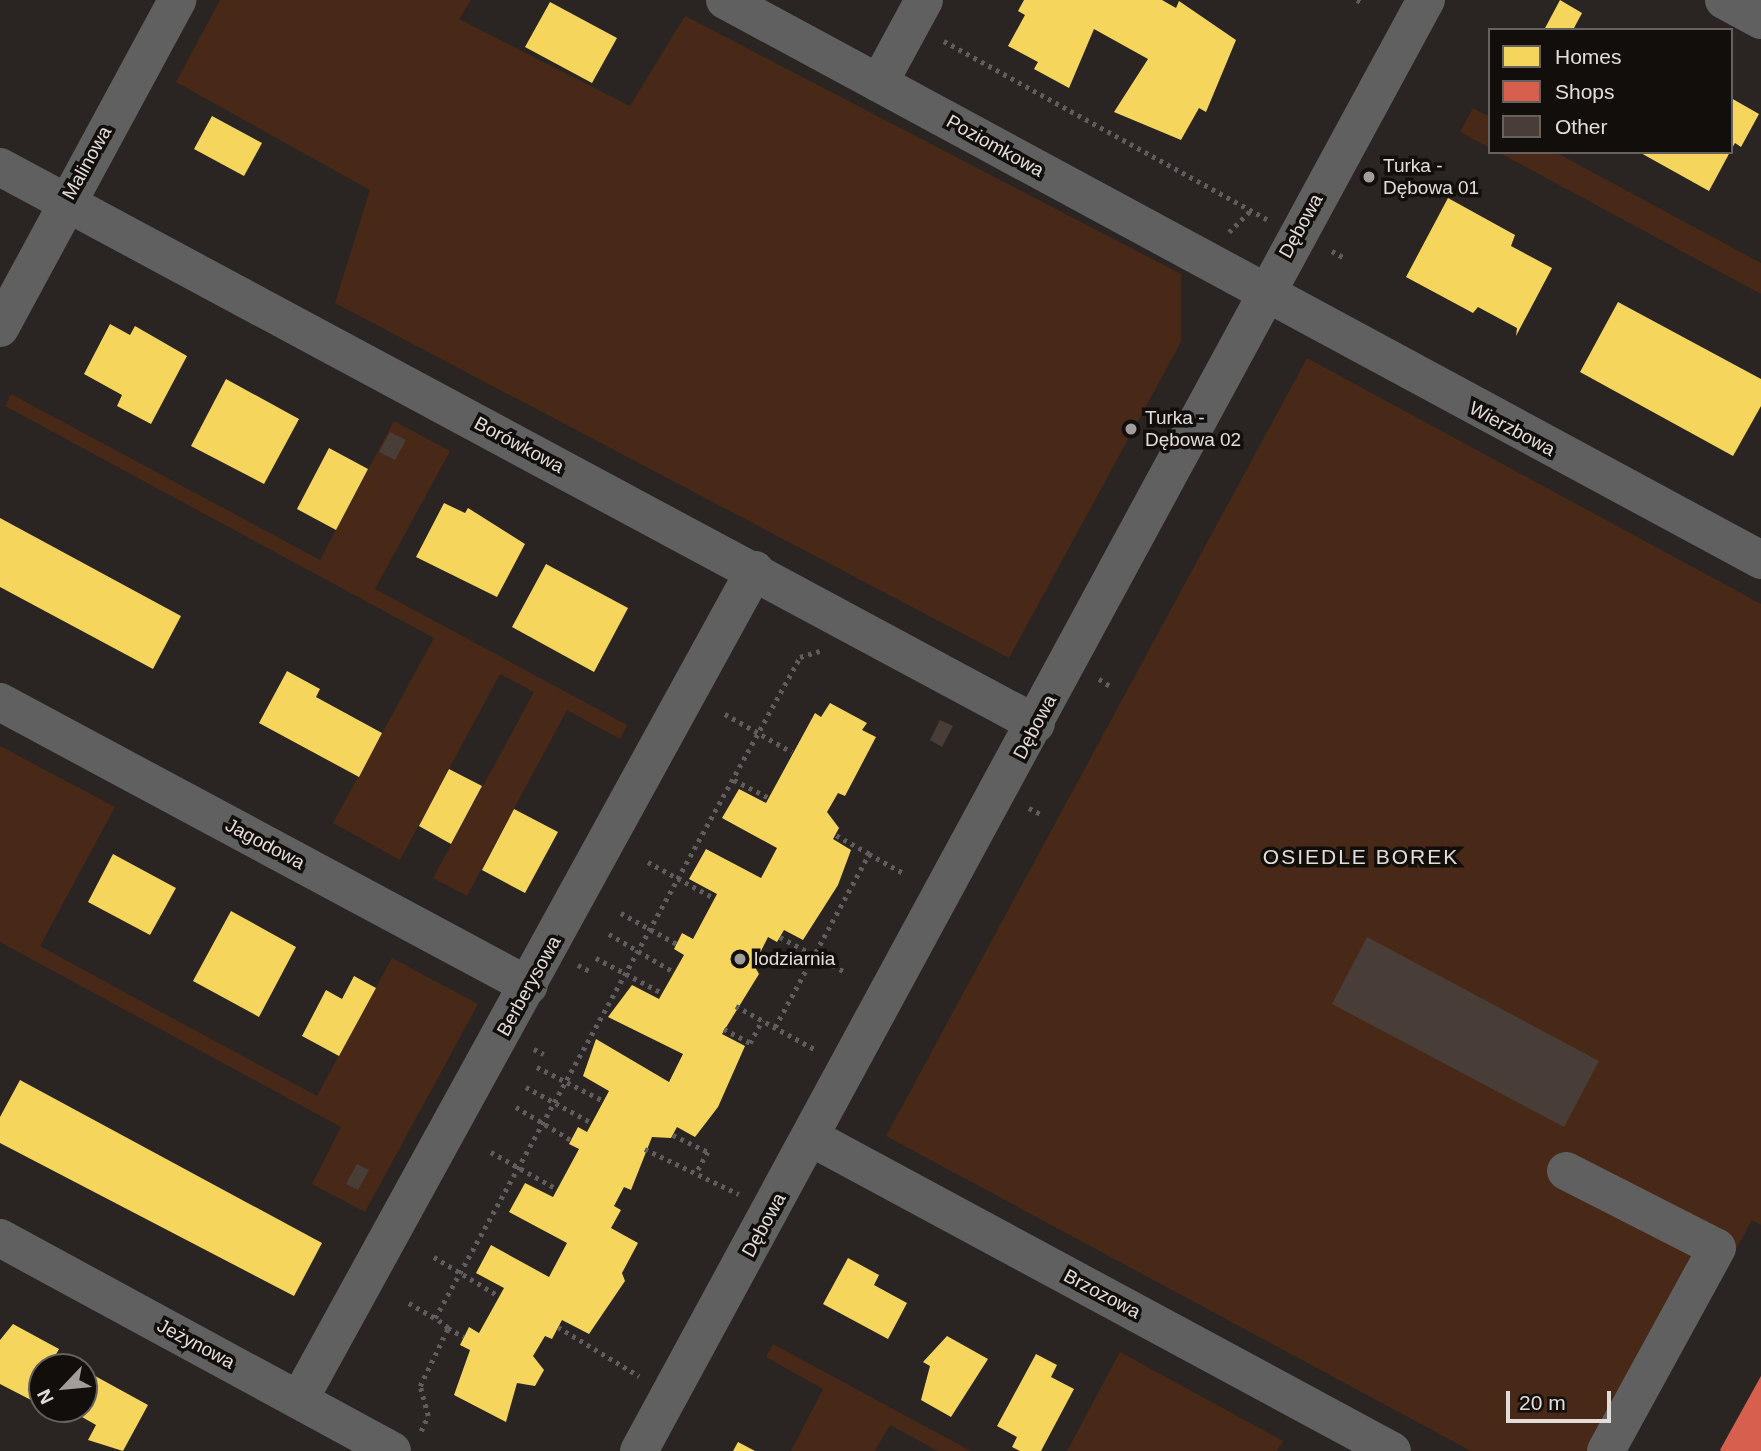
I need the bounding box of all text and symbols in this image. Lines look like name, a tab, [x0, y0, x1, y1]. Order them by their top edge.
legend	[1488, 28, 1733, 154]
text: Homes	[1555, 45, 1622, 68]
text: Shops	[1555, 80, 1615, 103]
street label: Poziomkowa	[942, 110, 1048, 182]
text: Other	[1555, 115, 1608, 138]
street label: Malinowa	[58, 122, 116, 204]
place label: Turka - Dębowa 01	[1383, 155, 1479, 199]
marker: Turka - Dębowa 01	[1361, 169, 1377, 185]
street label: Dębowa	[1274, 190, 1328, 262]
street label: Wierzbowa	[1465, 397, 1559, 461]
place label: Turka - Dębowa 02	[1145, 407, 1241, 451]
street label: Borówkowa	[470, 412, 568, 478]
marker: Turka - Dębowa 02	[1123, 421, 1139, 437]
street label: Dębowa	[1009, 691, 1061, 763]
street label: Jagodowa	[221, 814, 309, 874]
district label: OSIEDLE BOREK	[1264, 844, 1458, 870]
street label: Berberysowa	[492, 932, 566, 1040]
place label: lodziarnia	[754, 948, 835, 970]
marker: lodziarnia	[732, 951, 748, 967]
street label: Dębowa	[737, 1189, 791, 1261]
street label: Brzozowa	[1060, 1264, 1144, 1324]
street label: Jeżynowa	[153, 1314, 239, 1374]
north arrow	[28, 1353, 98, 1423]
scale bar	[1509, 1378, 1614, 1422]
text: N	[33, 1386, 58, 1407]
text: 20 m	[1519, 1391, 1566, 1414]

